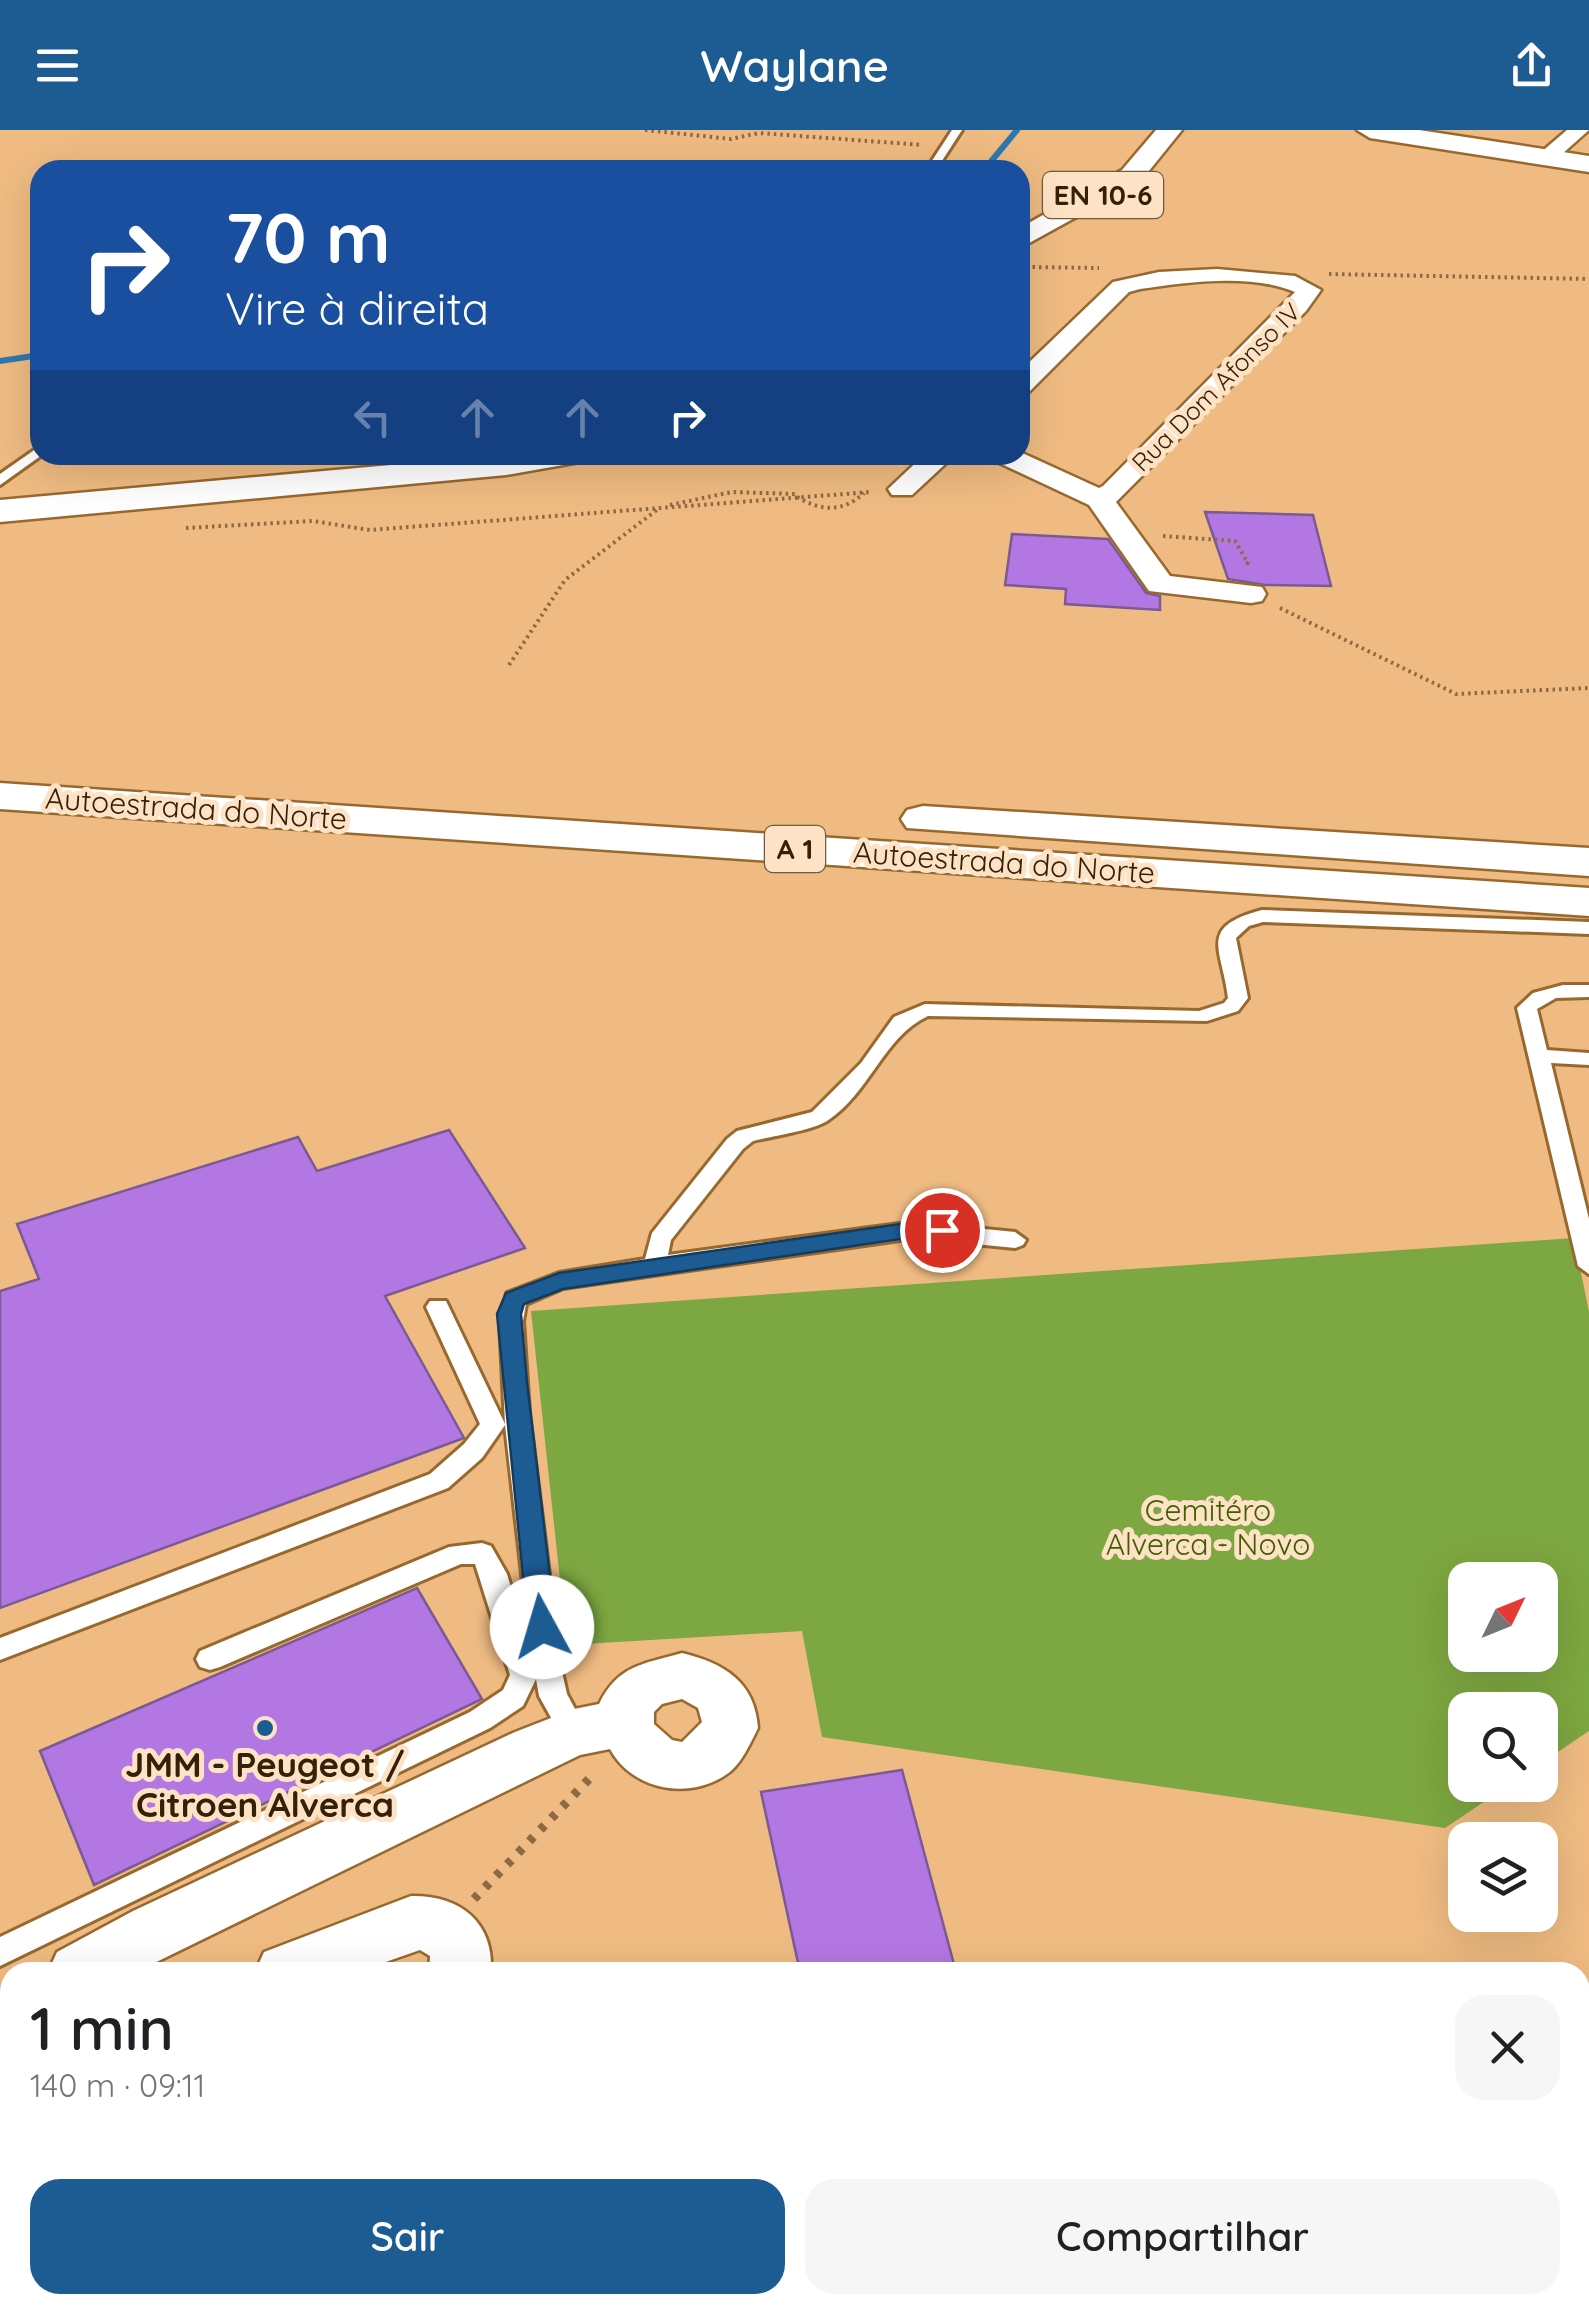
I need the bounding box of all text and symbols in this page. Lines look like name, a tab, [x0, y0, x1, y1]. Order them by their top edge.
text: Waylane	[700, 37, 889, 93]
icon: menu	[30, 38, 85, 93]
icon: share	[1504, 38, 1559, 93]
road number: EN 10-6	[1043, 172, 1163, 218]
text: 70 m	[225, 193, 391, 281]
icon: right	[60, 200, 190, 330]
text: Vire à direita	[225, 280, 489, 336]
street label: Rua Dom Afonso IV	[1125, 296, 1306, 477]
icon: left	[345, 390, 400, 445]
icon: ahead	[450, 390, 505, 445]
icon: ahead	[555, 390, 610, 445]
icon: right	[660, 390, 715, 445]
street label: Autoestrada do Norte	[44, 779, 348, 838]
road number: A 1	[765, 826, 825, 872]
street label: Autoestrada do Norte	[852, 833, 1156, 892]
pin	[900, 1188, 985, 1273]
icon: arrive	[915, 1203, 970, 1258]
park label: Cemitéro Alverca - Novo	[1106, 1491, 1310, 1563]
north arrow	[1448, 1562, 1558, 1672]
map controls	[1448, 1562, 1558, 1932]
position arrow	[490, 1575, 594, 1679]
button: search	[1448, 1692, 1558, 1802]
marker: JMM - Peugeot / Citroen Alverca	[254, 1717, 276, 1739]
place label: JMM - Peugeot / Citroen Alverca	[125, 1742, 405, 1826]
button: layers	[1448, 1822, 1558, 1932]
text: 1 min	[30, 1990, 174, 2065]
button: close	[1455, 1995, 1560, 2100]
text: 140 m · 09:11	[30, 2065, 205, 2105]
button: Sair	[30, 2179, 785, 2294]
button: Compartilhar	[805, 2179, 1560, 2294]

